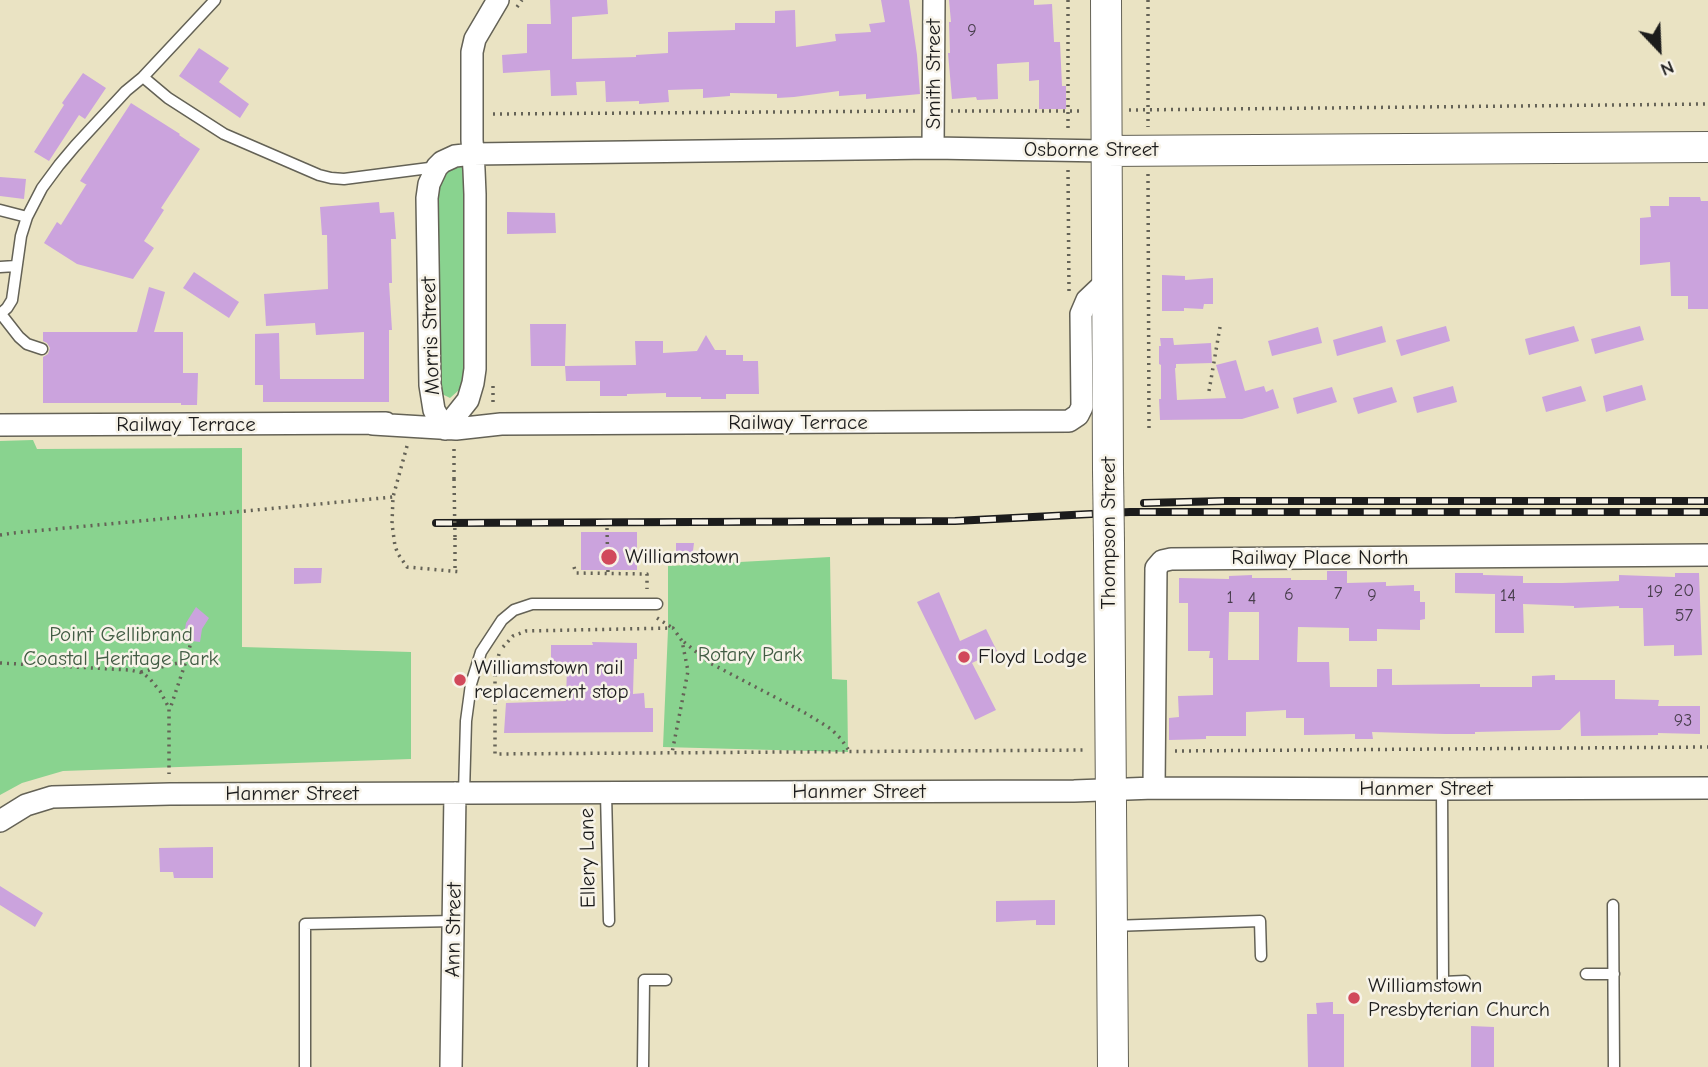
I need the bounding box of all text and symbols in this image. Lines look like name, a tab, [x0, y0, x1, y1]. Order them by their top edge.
north arrow	[1624, 14, 1694, 84]
street label: Smith Street	[921, 19, 947, 129]
house number: 9	[967, 20, 977, 42]
text: N	[1657, 56, 1677, 81]
street label: Osborne Street	[1024, 137, 1158, 163]
street label: Morris Street	[416, 276, 446, 396]
street label: Railway Terrace	[728, 410, 868, 436]
street label: Railway Terrace	[116, 412, 256, 438]
street label: Thompson Street	[1096, 457, 1122, 609]
place label: Williamstown	[625, 544, 739, 570]
street label: Railway Place North	[1231, 545, 1409, 571]
marker: Williamstown	[599, 547, 619, 567]
house number: 20	[1674, 580, 1694, 602]
house number: 19	[1647, 581, 1663, 603]
house number: 7	[1334, 583, 1342, 605]
house number: 6	[1284, 584, 1294, 606]
house number: 9	[1367, 585, 1377, 607]
house number: 14	[1500, 585, 1516, 607]
house number: 1	[1226, 587, 1234, 609]
house number: 4	[1248, 588, 1256, 610]
house number: 57	[1675, 605, 1693, 627]
park label: Point Gellibrand Coastal Heritage Park	[23, 622, 219, 672]
park label: Rotary Park	[698, 642, 802, 668]
place label: Floyd Lodge	[978, 644, 1087, 670]
marker: Floyd Lodge	[956, 649, 972, 665]
place label: Williamstown rail replacement stop	[474, 655, 629, 705]
marker: Williamstown rail replacement stop	[452, 672, 468, 688]
house number: 93	[1674, 710, 1692, 732]
street label: Hanmer Street	[1359, 776, 1493, 802]
street label: Hanmer Street	[792, 779, 926, 805]
street label: Hanmer Street	[225, 781, 359, 807]
street label: Ellery Lane	[575, 808, 601, 908]
street label: Ann Street	[441, 882, 467, 978]
place label: Williamstown Presbyterian Church	[1368, 973, 1550, 1023]
marker: Williamstown Presbyterian Church	[1346, 990, 1362, 1006]

